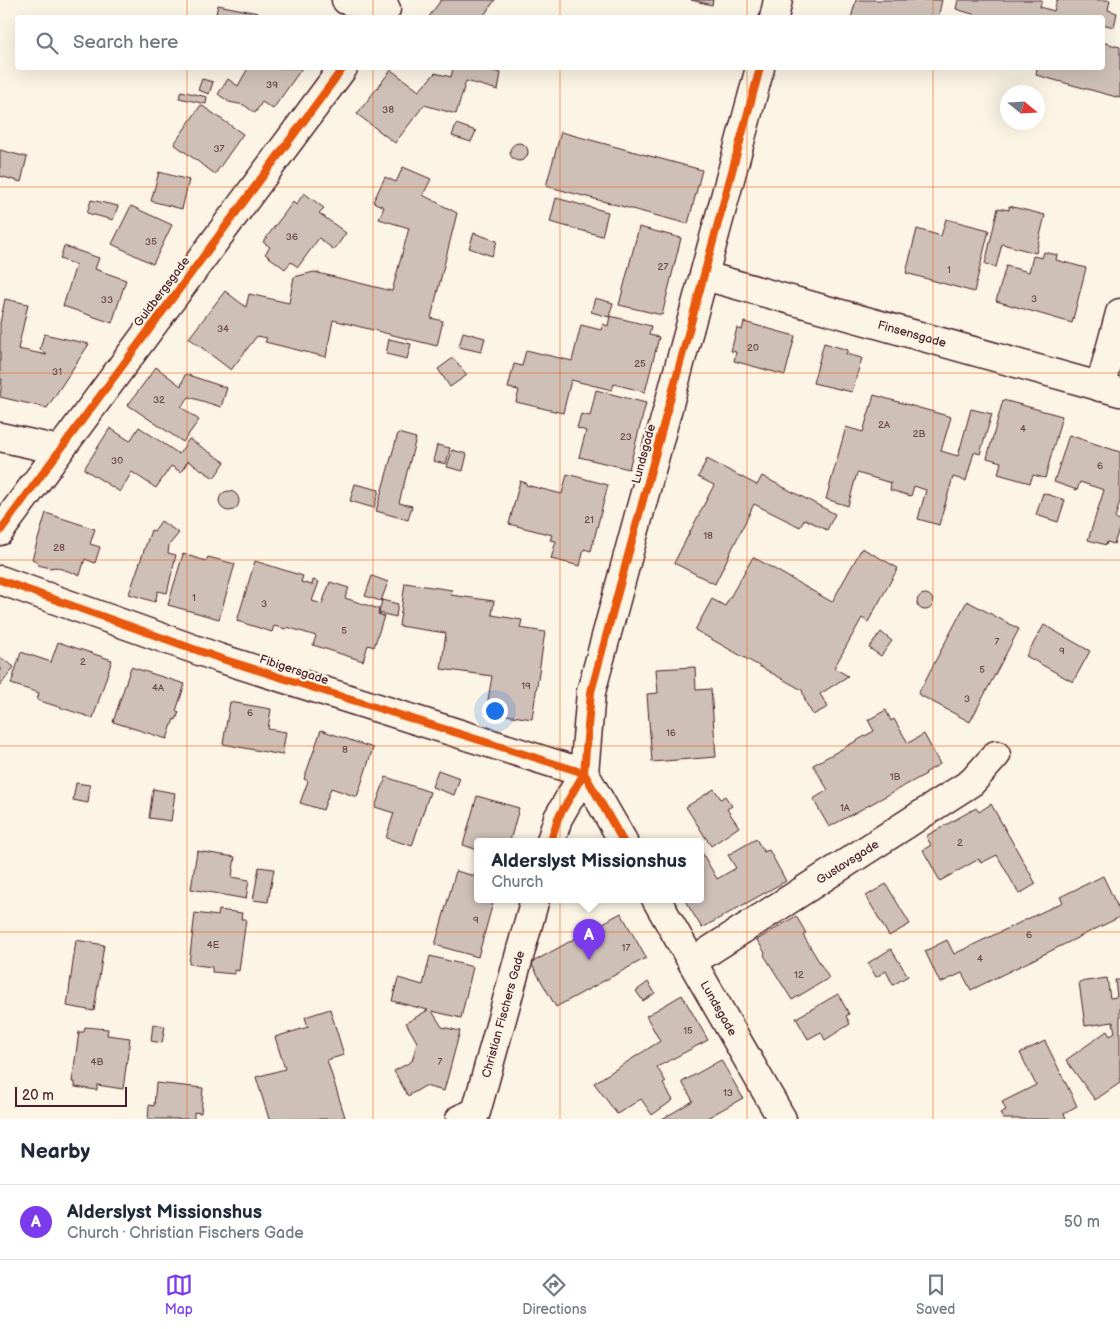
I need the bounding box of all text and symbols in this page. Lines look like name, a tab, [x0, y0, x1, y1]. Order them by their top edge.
search box	[15, 15, 1105, 70]
icon: search	[33, 29, 61, 57]
text: Search here	[73, 31, 178, 54]
house number: 39	[266, 79, 278, 91]
north arrow	[1000, 85, 1045, 130]
house number: 38	[382, 104, 394, 116]
house number: 37	[213, 143, 225, 155]
house number: 36	[286, 231, 298, 243]
house number: 35	[145, 236, 157, 248]
street label: Guldbergsgade	[131, 254, 193, 330]
house number: 27	[658, 261, 668, 273]
house number: 1	[947, 264, 951, 276]
house number: 3	[1031, 293, 1037, 305]
house number: 33	[101, 294, 113, 306]
street label: Finsensgade	[876, 317, 948, 351]
house number: 34	[217, 323, 229, 335]
house number: 20	[747, 342, 759, 354]
house number: 25	[634, 358, 646, 370]
house number: 31	[52, 366, 62, 378]
house number: 32	[153, 394, 165, 406]
house number: 2A	[878, 419, 891, 431]
street label: Lundsgade	[629, 423, 659, 485]
house number: 4	[1020, 423, 1026, 435]
house number: 2B	[913, 428, 926, 440]
house number: 23	[620, 431, 632, 443]
house number: 30	[111, 455, 123, 467]
house number: 6	[1097, 460, 1103, 472]
house number: 21	[584, 514, 594, 526]
house number: 18	[703, 530, 713, 542]
house number: 28	[53, 542, 65, 554]
house number: 1	[192, 592, 196, 604]
house number: 3	[261, 598, 267, 610]
house number: 5	[341, 625, 347, 637]
house number: 7	[995, 636, 1000, 648]
house number: 9	[1059, 645, 1065, 657]
street label: Fibigersgade	[258, 652, 330, 688]
house number: 2	[80, 656, 86, 668]
house number: 5	[979, 664, 985, 676]
house number: 19	[521, 680, 531, 692]
house number: 4A	[152, 682, 165, 694]
house number: 3	[964, 693, 970, 705]
your location	[482, 698, 508, 724]
house number: 6	[247, 707, 253, 719]
house number: 16	[666, 727, 676, 739]
house number: 8	[342, 744, 348, 756]
house number: 1B	[890, 771, 901, 783]
house number: 1A	[840, 802, 851, 814]
street label: Gustavsgade	[814, 836, 882, 888]
house number: 2	[957, 837, 963, 849]
popup	[474, 838, 704, 903]
text: Alderslyst Missionshus	[491, 850, 687, 873]
text: Church	[491, 873, 543, 892]
house number: 9	[473, 914, 479, 926]
pin: A	[573, 919, 605, 960]
house number: 6	[1026, 929, 1032, 941]
house number: 4E	[207, 939, 220, 951]
house number: 17	[622, 942, 630, 954]
street label: Christian Fischers Gade	[478, 949, 528, 1079]
house number: 4	[977, 953, 983, 965]
house number: 12	[794, 969, 804, 981]
street label: Lundsgade	[697, 978, 740, 1039]
house number: 15	[683, 1025, 693, 1037]
house number: 4B	[91, 1056, 104, 1068]
house number: 7	[438, 1056, 443, 1068]
scale bar	[15, 1084, 128, 1107]
text: 20 m	[22, 1087, 54, 1104]
house number: 13	[723, 1087, 733, 1099]
text: Nearby	[20, 1139, 90, 1164]
text: Alderslyst Missionshus	[67, 1201, 262, 1224]
text: A	[31, 1213, 41, 1232]
text: 50 m	[1064, 1213, 1100, 1232]
text: Church · Christian Fischers Gade	[67, 1224, 304, 1243]
tab: Map	[165, 1271, 193, 1318]
tab: Directions	[522, 1271, 587, 1318]
tab: Saved	[916, 1271, 955, 1318]

